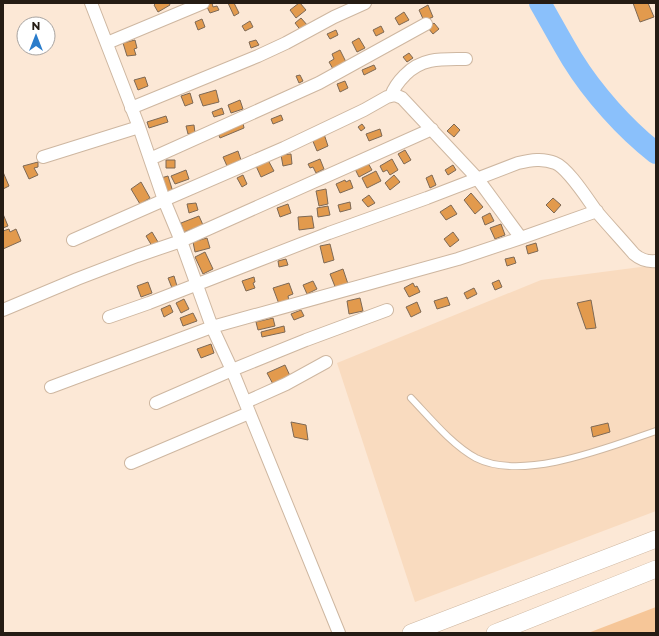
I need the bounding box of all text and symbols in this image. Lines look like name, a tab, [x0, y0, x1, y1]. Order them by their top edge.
north arrow	[16, 16, 56, 56]
text: N	[32, 19, 40, 33]

